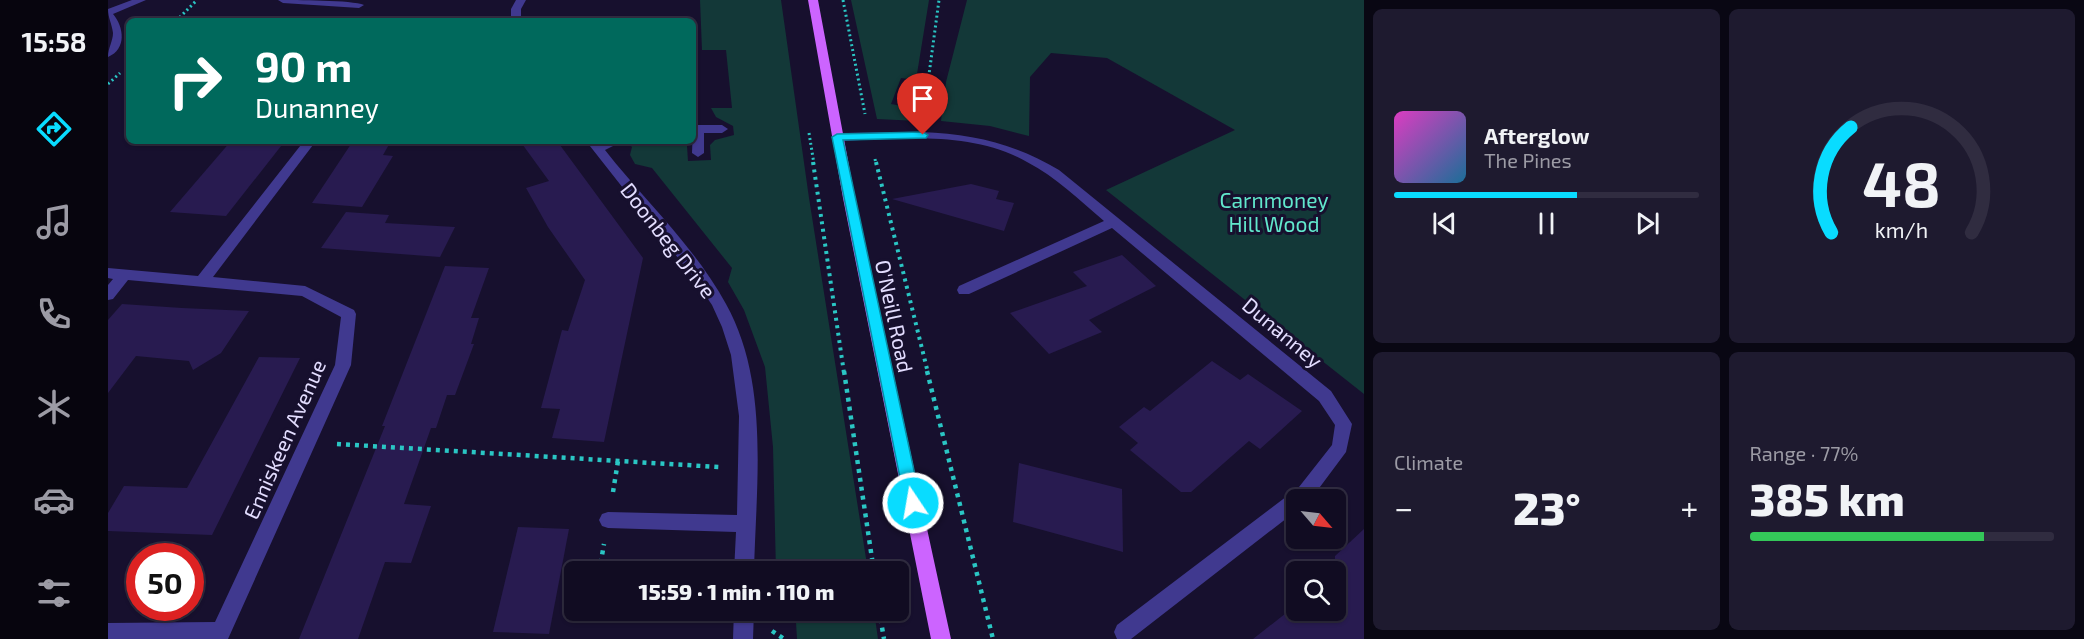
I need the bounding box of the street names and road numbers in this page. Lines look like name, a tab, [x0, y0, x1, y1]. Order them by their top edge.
street label: Doonbeg Drive	[616, 177, 722, 303]
street label: O'Neill Road	[871, 257, 919, 375]
street label: Dunanney	[1238, 291, 1328, 373]
street label: Enniskeen Avenue	[238, 355, 330, 523]

